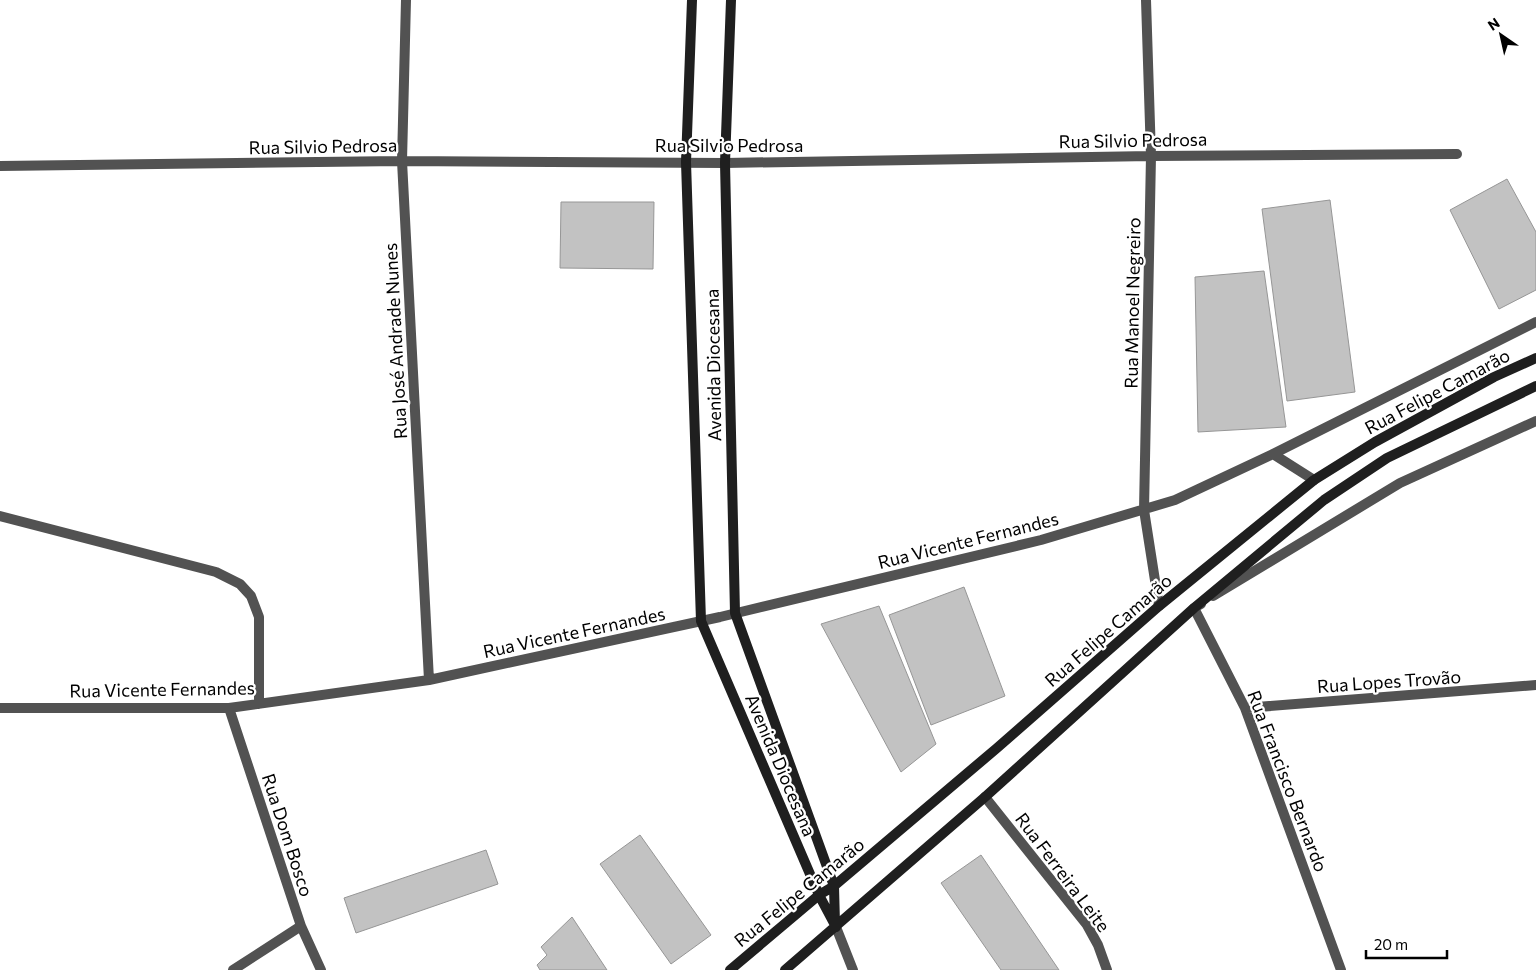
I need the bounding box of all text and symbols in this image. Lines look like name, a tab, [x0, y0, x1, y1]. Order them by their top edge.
north arrow	[1476, 10, 1526, 60]
text: N	[1484, 14, 1503, 34]
street label: Rua Silvio Pedrosa	[1058, 128, 1208, 152]
street label: Rua Silvio Pedrosa	[248, 134, 398, 158]
street label: Rua Silvio Pedrosa	[655, 134, 803, 156]
street label: Rua Manoel Negreiro	[1120, 217, 1144, 389]
street label: Rua José Andrade Nunes	[379, 242, 411, 440]
street label: Avenida Diocesana	[701, 288, 725, 442]
street label: Rua Felipe Camarão	[1361, 343, 1513, 439]
street label: Rua Vicente Fernandes	[875, 507, 1061, 573]
street label: Rua Felipe Camarão	[1040, 569, 1176, 691]
street label: Rua Vicente Fernandes	[481, 602, 667, 662]
street label: Rua Lopes Trovão	[1316, 665, 1462, 697]
street label: Rua Vicente Fernandes	[69, 676, 255, 702]
street label: Rua Francisco Bernardo	[1243, 687, 1333, 875]
street label: Avenida Diocesana	[741, 690, 821, 840]
street label: Rua Dom Bosco	[258, 771, 318, 899]
street label: Rua Ferreira Leite	[1011, 808, 1115, 936]
street label: Rua Felipe Camarão	[729, 833, 869, 951]
scale bar	[1366, 928, 1447, 960]
text: 20 m	[1374, 935, 1408, 953]

